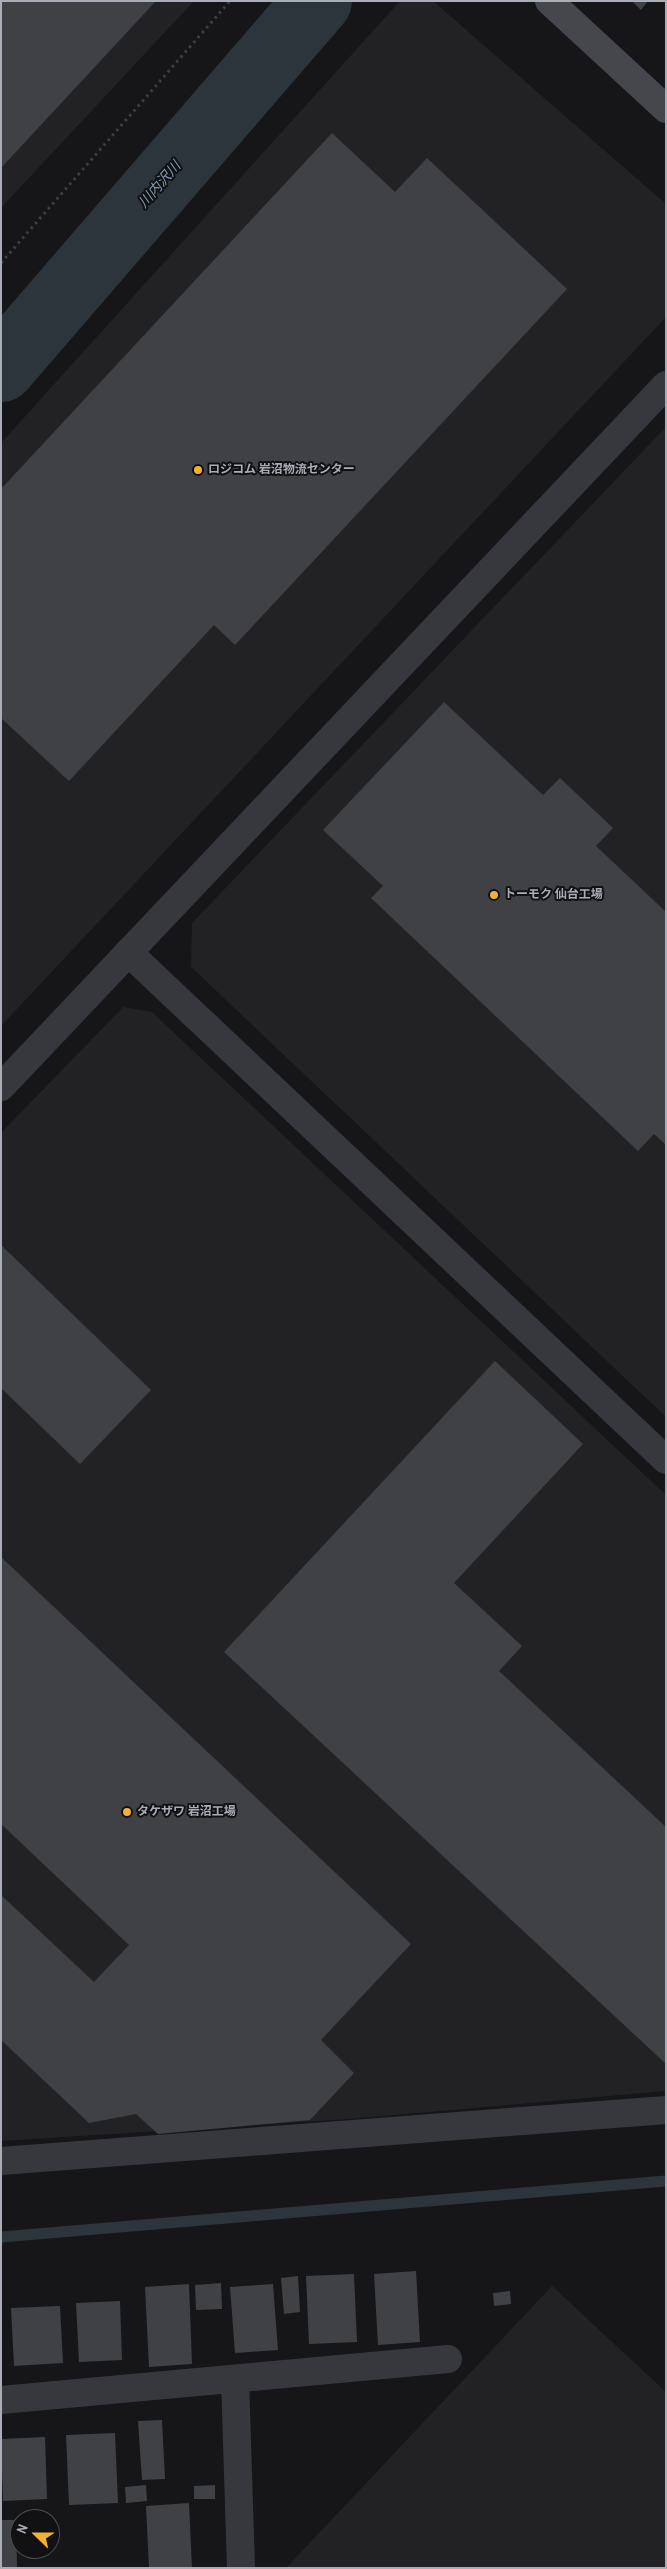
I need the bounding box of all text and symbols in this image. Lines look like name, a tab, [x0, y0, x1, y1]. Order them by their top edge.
water label: 川内沢川	[135, 158, 185, 212]
place label: ロジコム 岩沼物流センター	[208, 463, 355, 477]
marker: ロジコム 岩沼物流センター	[192, 464, 204, 476]
place label: トーモク 仙台工場	[504, 888, 603, 902]
marker: トーモク 仙台工場	[488, 889, 500, 901]
place label: タケザワ 岩沼工場	[137, 1805, 236, 1819]
marker: タケザワ 岩沼工場	[121, 1806, 133, 1818]
north arrow	[10, 2509, 60, 2559]
text: N	[12, 2522, 32, 2536]

